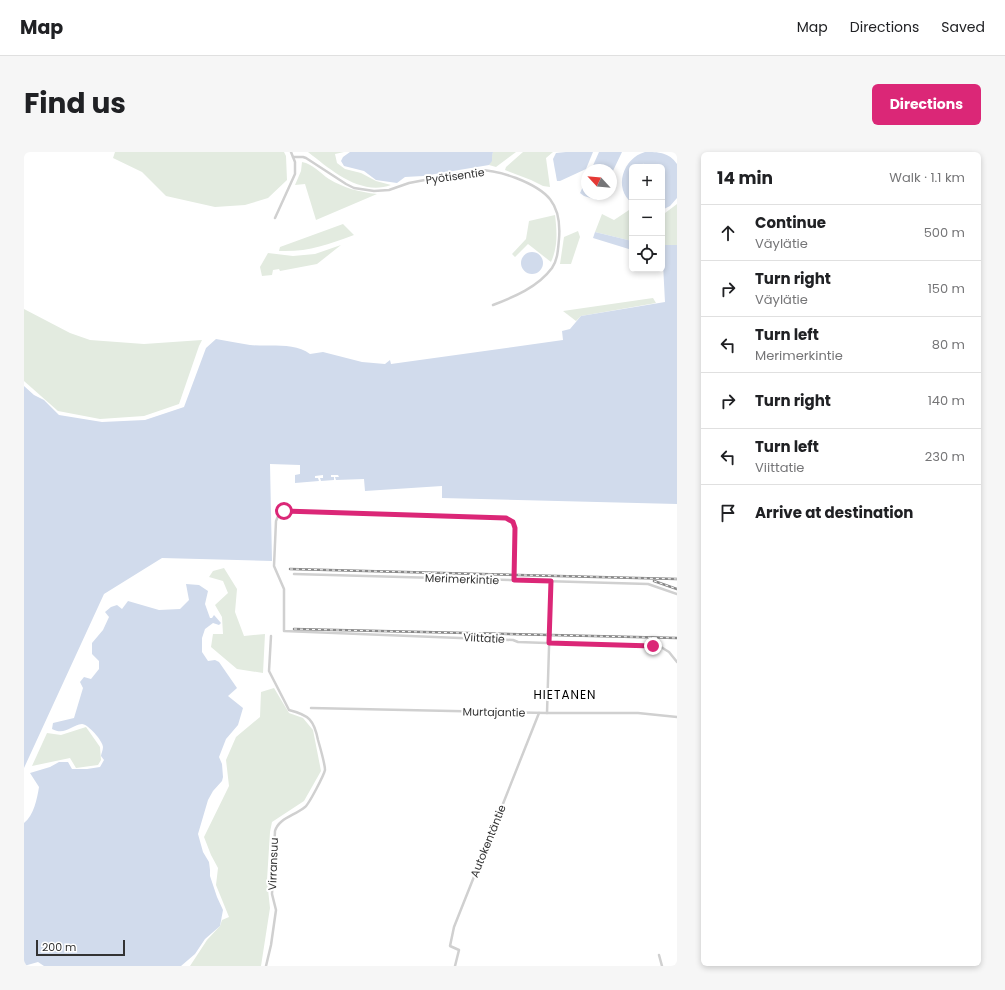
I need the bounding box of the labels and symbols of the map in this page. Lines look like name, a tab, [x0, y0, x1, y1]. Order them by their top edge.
street label: Pyötisentie	[424, 164, 486, 188]
north arrow	[581, 164, 617, 200]
route start	[275, 502, 293, 520]
street label: Merimerkintie	[425, 570, 500, 588]
street label: Viittatie	[463, 629, 505, 647]
route end	[644, 637, 662, 655]
district label: HIETANEN	[533, 686, 597, 703]
street label: Murtajantie	[462, 703, 526, 721]
street label: Autokentäntie	[466, 802, 510, 880]
street label: Virransuu	[264, 837, 282, 891]
scale bar	[36, 938, 125, 957]

